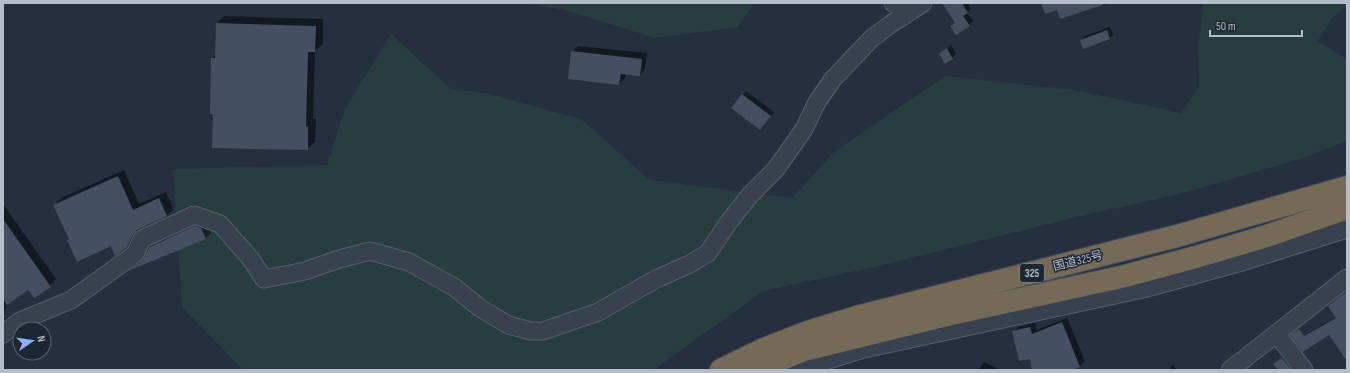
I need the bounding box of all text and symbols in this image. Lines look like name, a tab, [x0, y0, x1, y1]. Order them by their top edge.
scale bar	[1210, 12, 1302, 38]
text: 50 m	[1216, 19, 1236, 34]
street label: 国道325号	[1052, 248, 1104, 274]
road number: 325	[1020, 264, 1044, 282]
north arrow	[12, 321, 52, 361]
text: N	[34, 335, 48, 343]

